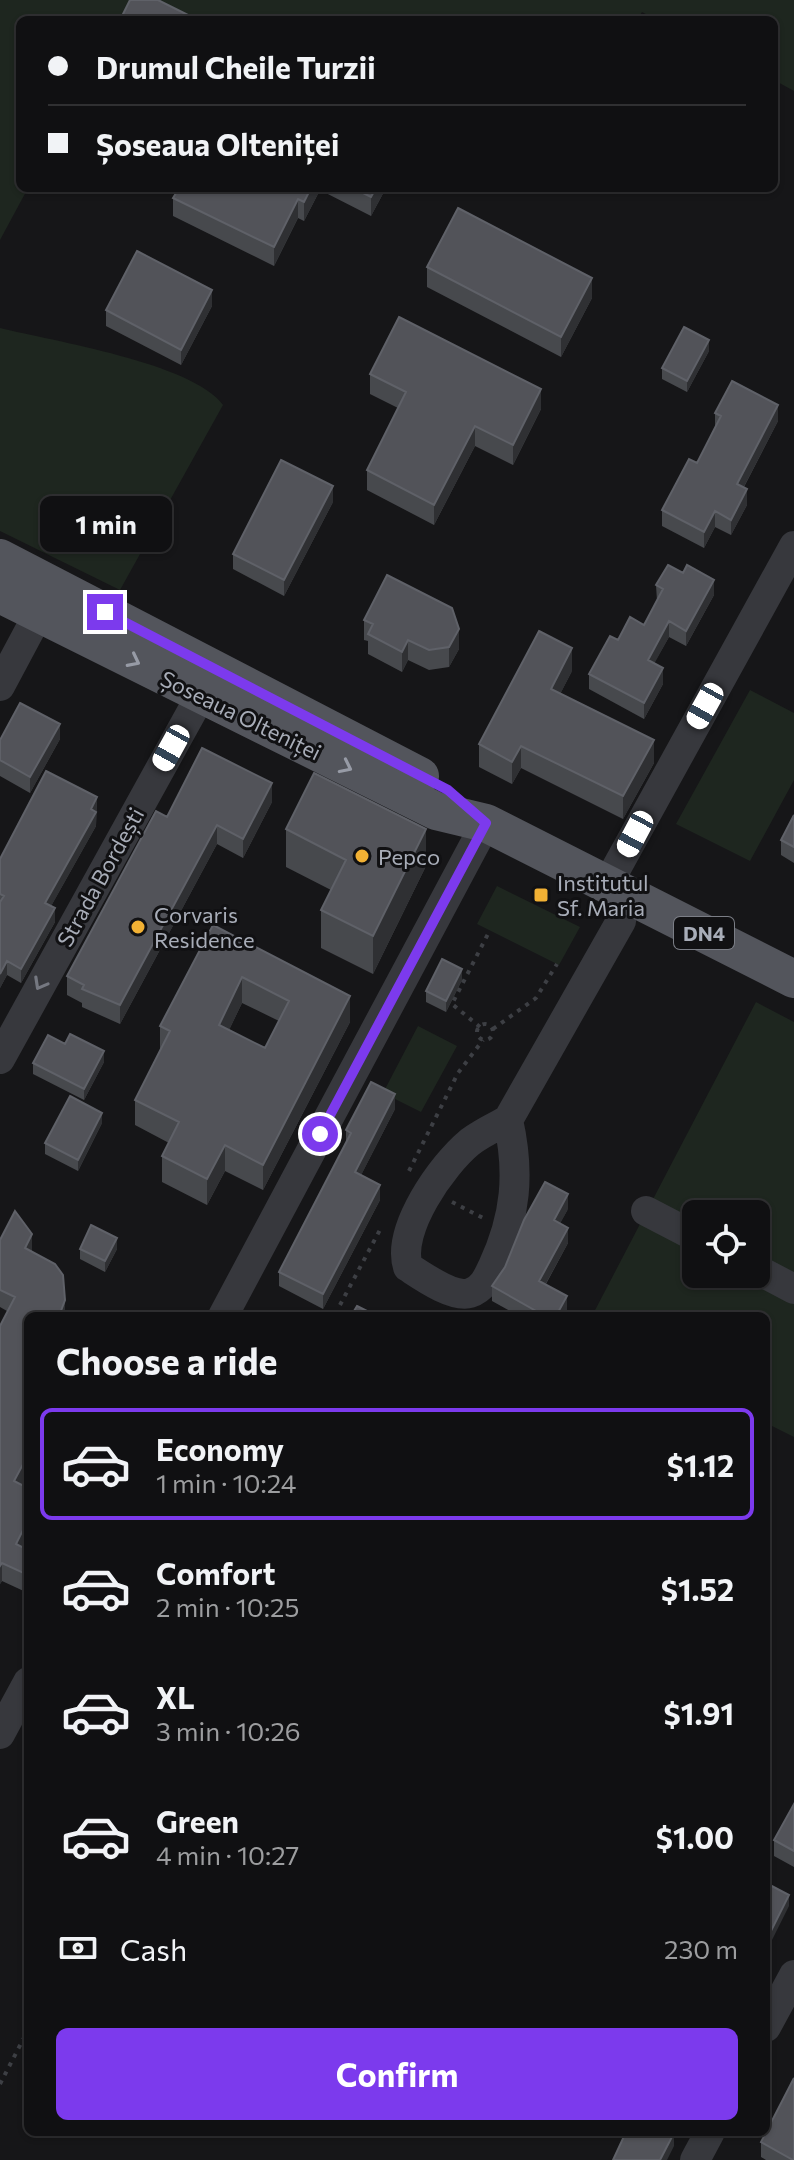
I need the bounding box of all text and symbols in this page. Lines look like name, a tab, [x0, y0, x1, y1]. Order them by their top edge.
text: Drumul Cheile Turzii	[96, 48, 376, 85]
text: Șoseaua Olteniței	[96, 125, 339, 162]
callout: 1 min	[39, 496, 171, 552]
text: 1 min	[75, 508, 137, 539]
route end	[87, 594, 123, 630]
one-way arrow	[125, 652, 140, 667]
street label: Șoseaua Olteniței	[156, 664, 326, 766]
car	[683, 679, 727, 733]
car	[149, 721, 193, 775]
one-way arrow	[337, 757, 352, 773]
street label: Strada Bordești	[51, 803, 150, 952]
car	[613, 807, 657, 861]
place label: Pepco	[378, 843, 440, 870]
marker: Pepco	[353, 847, 371, 865]
place label: Institutul Sf. Maria	[557, 869, 649, 921]
marker: Institutul Sf. Maria	[532, 886, 550, 904]
place label: Corvaris Residence	[154, 901, 255, 953]
road number: DN4	[674, 917, 734, 949]
marker: Corvaris Residence	[129, 918, 147, 936]
one-way arrow	[35, 975, 50, 990]
route start	[302, 1116, 338, 1152]
map controls	[682, 1200, 770, 1288]
button: locate	[682, 1200, 770, 1288]
text: Choose a ride	[56, 1338, 277, 1382]
icon: car	[60, 1428, 132, 1500]
text: Economy	[156, 1430, 284, 1467]
text: $1.12	[667, 1446, 734, 1483]
text: 1 min · 10:24	[156, 1467, 296, 1498]
icon: car	[60, 1552, 132, 1624]
text: Comfort	[156, 1554, 275, 1591]
text: $1.52	[661, 1570, 734, 1607]
text: 2 min · 10:25	[156, 1591, 299, 1622]
icon: car	[60, 1676, 132, 1748]
text: XL	[156, 1678, 195, 1715]
text: $1.91	[664, 1694, 734, 1731]
text: 3 min · 10:26	[156, 1715, 301, 1746]
icon: car	[60, 1800, 132, 1872]
text: Green	[156, 1802, 239, 1839]
text: $1.00	[656, 1818, 734, 1855]
text: 4 min · 10:27	[156, 1839, 299, 1870]
icon: cash	[56, 1926, 100, 1970]
text: Cash	[120, 1930, 187, 1967]
text: 230 m	[664, 1933, 738, 1964]
button: Confirm	[56, 2028, 738, 2120]

